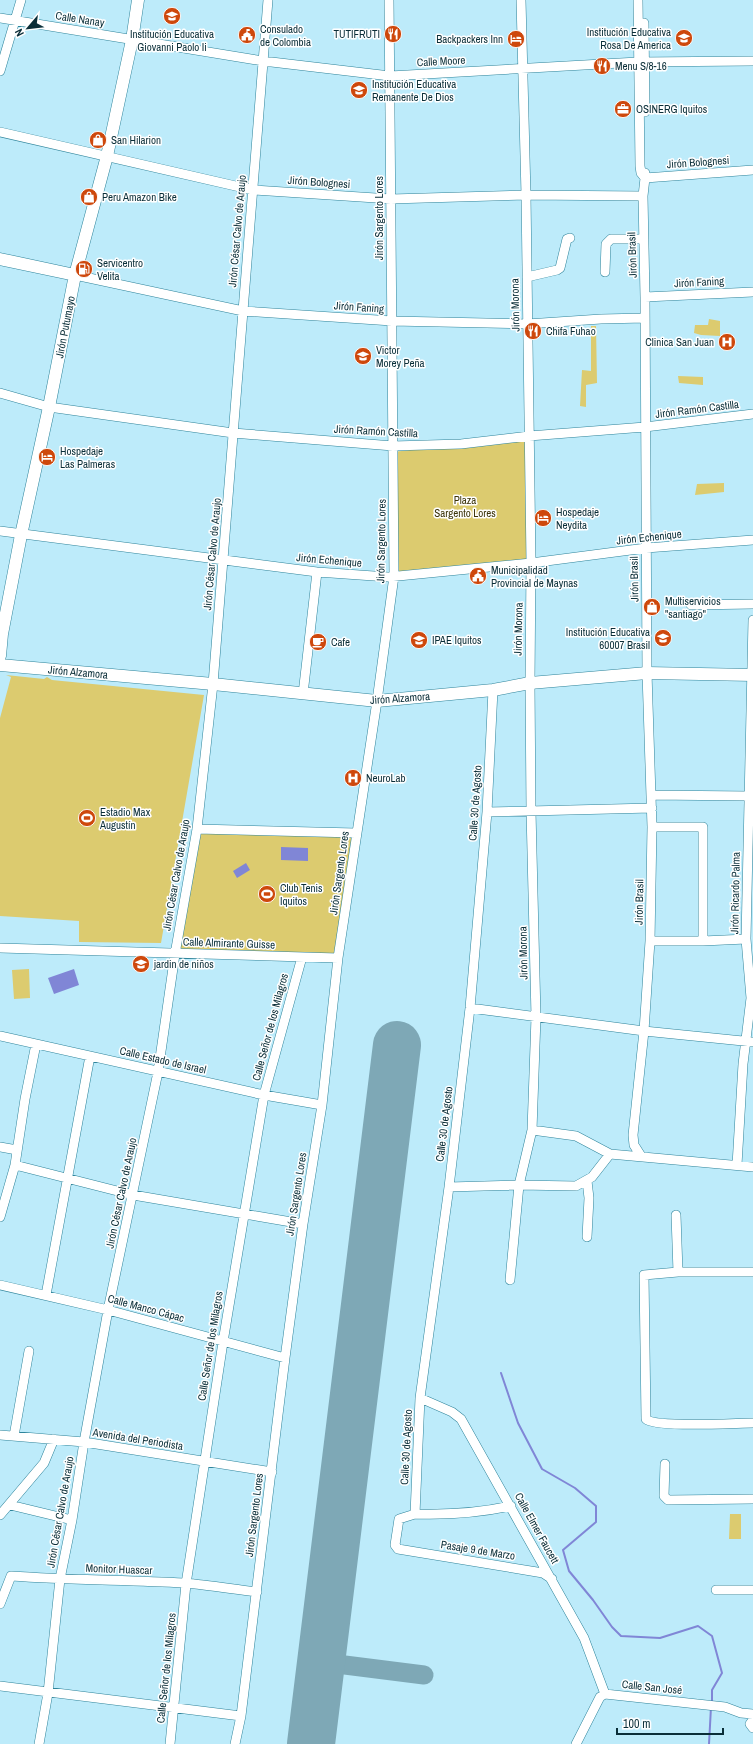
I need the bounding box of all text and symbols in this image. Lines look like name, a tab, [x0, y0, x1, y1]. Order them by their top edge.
school or university icon: Institución Educativa Giovanni Paolo Ii	[162, 6, 182, 26]
north arrow	[8, 8, 48, 48]
street label: Calle Nanay	[55, 8, 106, 30]
place label: Consulado de Colombia	[260, 22, 311, 49]
restaurant icon: TUTIFRUTI	[383, 24, 403, 44]
public building icon: Consulado de Colombia	[237, 25, 257, 45]
place label: Institución Educativa Rosa De America	[587, 25, 671, 52]
text: N	[11, 27, 27, 39]
place label: Institución Educativa Giovanni Paolo Ii	[130, 27, 214, 54]
place label: TUTIFRUTI	[333, 27, 380, 41]
school or university icon: Institución Educativa Rosa De America	[674, 28, 694, 48]
hotel icon: Backpackers Inn	[506, 29, 526, 49]
place label: Backpackers Inn	[436, 32, 503, 46]
street label: Calle Moore	[416, 53, 466, 69]
restaurant icon: Menu S/8-16	[592, 56, 612, 76]
place label: Menu S/8-16	[615, 59, 667, 73]
place label: Institución Educativa Remanente De Dios	[372, 77, 456, 104]
school or university icon: Institución Educativa Remanente De Dios	[349, 80, 369, 100]
office icon: OSINERG Iquitos	[613, 99, 633, 119]
place label: OSINERG Iquitos	[636, 102, 708, 116]
shop icon: San Hilarion	[88, 130, 108, 150]
place label: San Hilarion	[111, 133, 161, 147]
street label: Jirón Bolognesi	[666, 153, 730, 171]
street label: Jirón Bolognesi	[287, 173, 351, 191]
street label: Jirón César Calvo de Araujo	[225, 174, 249, 288]
street label: Jirón Sargento Lores	[372, 175, 386, 260]
shop icon: Peru Amazon Bike	[79, 187, 99, 207]
place label: Peru Amazon Bike	[102, 190, 177, 204]
street label: Jirón Brasil	[624, 232, 640, 278]
place label: Servicentro Velita	[97, 256, 143, 283]
fuel station icon: Servicentro Velita	[74, 259, 94, 279]
street label: Jirón Faning	[674, 274, 724, 290]
street label: Jirón Morona	[508, 278, 522, 332]
street label: Jirón Putumayo	[52, 295, 78, 359]
street label: Jirón Faning	[333, 298, 385, 316]
restaurant icon: Chifa Fuhao	[523, 321, 543, 341]
place label: Chifa Fuhao	[546, 324, 596, 338]
hospital icon: Clinica San Juan	[717, 332, 737, 352]
place label: Clinica San Juan	[645, 335, 714, 349]
place label: Victor Morey Peña	[376, 343, 425, 370]
school or university icon: Victor Morey Peña	[353, 346, 373, 366]
street label: Jirón Ramón Castilla	[654, 397, 740, 421]
street label: Jirón Ramón Castilla	[334, 422, 418, 440]
place label: Hospedaje Las Palmeras	[60, 444, 116, 471]
hotel icon: Hospedaje Las Palmeras	[37, 447, 57, 467]
park label: Plaza Sargento Lores	[434, 493, 496, 520]
street label: Jirón César Calvo de Araujo	[200, 497, 224, 611]
street label: Jirón Sargento Lores	[373, 498, 389, 583]
place label: Hospedaje Neydita	[556, 505, 599, 532]
hotel icon: Hospedaje Neydita	[533, 508, 553, 528]
street label: Jirón Echenique	[616, 527, 682, 547]
street label: Jirón Echenique	[296, 550, 362, 570]
street label: Jirón Brasil	[627, 556, 641, 602]
place label: Municipalidad Provincial de Maynas	[491, 563, 578, 590]
public building icon: Municipalidad Provincial de Maynas	[468, 566, 488, 586]
place label: Multiservicios "santiago"	[665, 594, 721, 621]
shop icon: Multiservicios "santiago"	[642, 597, 662, 617]
street label: Jirón Morona	[511, 602, 525, 656]
place label: Institución Educativa 60007 Brasil	[566, 625, 650, 652]
school or university icon: Institución Educativa 60007 Brasil	[653, 628, 673, 648]
school or university icon: IPAE Iquitos	[409, 630, 429, 650]
cafe icon: Cafe	[308, 632, 328, 652]
place label: IPAE Iquitos	[432, 633, 482, 647]
place label: Cafe	[331, 635, 350, 649]
street label: Jirón Alzamora	[47, 662, 109, 682]
street label: Jirón Alzamora	[369, 689, 431, 707]
street label: Calle 30 de Agosto	[465, 765, 485, 841]
hospital icon: NeuroLab	[343, 768, 363, 788]
place label: NeuroLab	[366, 771, 406, 785]
place label: Estadio Max Augustín	[99, 805, 151, 832]
sports icon: Estadio Max Augustín	[77, 808, 97, 828]
street label: Jirón César Calvo de Araujo	[159, 818, 193, 932]
street label: Jirón Sargento Lores	[326, 830, 352, 916]
street label: Jirón Ricardo Palma	[727, 852, 743, 934]
street label: Jirón Brasil	[632, 879, 646, 925]
place label: Club Tenis Iquitos	[280, 881, 323, 908]
sports icon: Club Tenis Iquitos	[257, 884, 277, 904]
street label: Jirón Morona	[516, 926, 530, 980]
street label: Calle Almirante Guisse	[183, 934, 275, 952]
school or university icon: jardin de niños	[131, 954, 151, 974]
place label: jardin de niños	[153, 957, 214, 971]
street label: Calle Señor de los Milagros	[249, 971, 291, 1082]
street label: Calle Estado de Israel	[118, 1043, 208, 1077]
street label: Calle 30 de Agosto	[432, 1086, 456, 1162]
street label: Jirón César Calvo de Araujo	[102, 1136, 140, 1250]
street label: Jirón Sargento Lores	[282, 1151, 310, 1237]
street label: Calle Señor de los Milagros	[194, 1290, 226, 1402]
street label: Calle Manco Cápac	[106, 1291, 186, 1325]
street label: Calle 30 de Agosto	[397, 1409, 415, 1485]
street label: Avenida del Periodista	[91, 1425, 184, 1453]
street label: Jirón César Calvo de Araujo	[43, 1455, 77, 1569]
street label: Jirón Sargento Lores	[242, 1472, 266, 1558]
street label: Calle Elmer Faucett	[512, 1490, 562, 1566]
street label: Pasaje 9 de Marzo	[440, 1537, 516, 1563]
street label: Monitor Huascar	[85, 1561, 153, 1577]
street label: Calle Señor de los Milagros	[153, 1612, 179, 1724]
street label: Calle San José	[621, 1677, 683, 1697]
scale bar	[617, 1710, 723, 1736]
text: 100 m	[623, 1716, 650, 1732]

